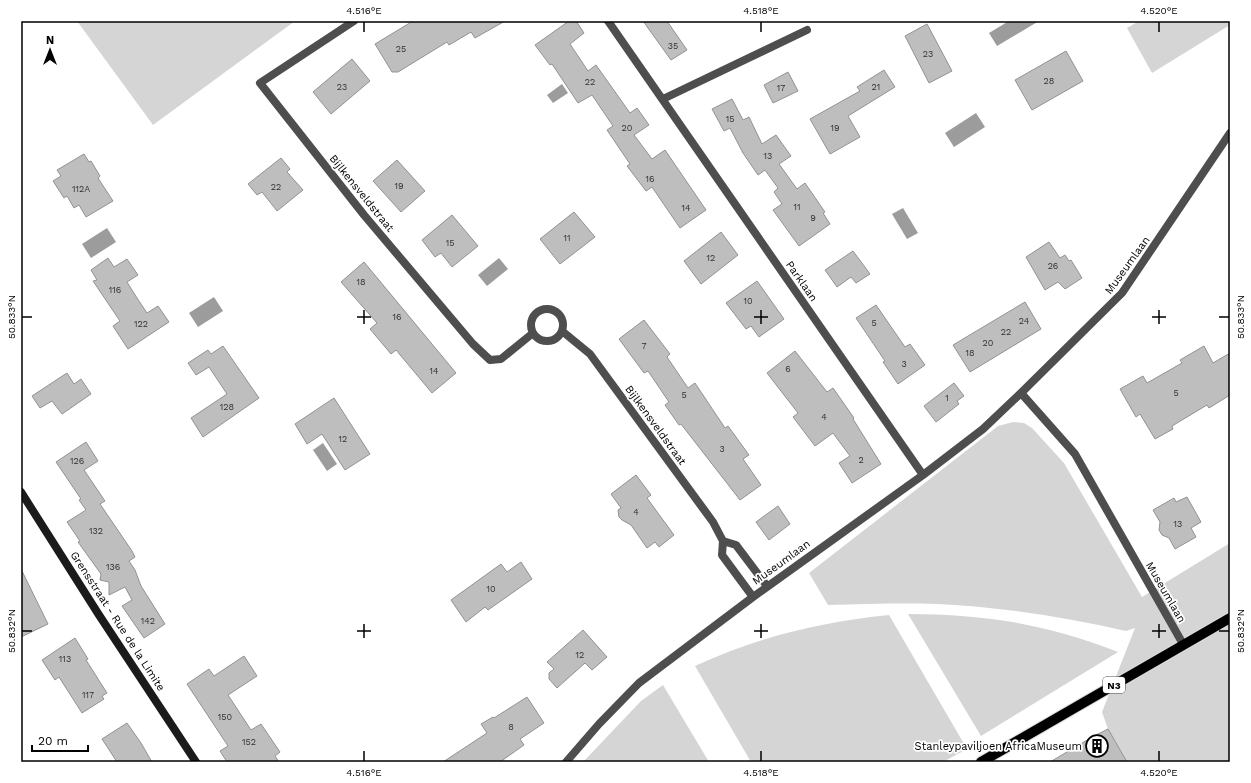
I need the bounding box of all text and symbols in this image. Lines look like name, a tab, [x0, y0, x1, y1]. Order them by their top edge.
text: 4.516°E	[346, 5, 382, 16]
text: 4.518°E	[743, 5, 779, 16]
text: 4.520°E	[1140, 5, 1178, 16]
north arrow	[30, 30, 70, 70]
text: N	[46, 34, 54, 47]
house number: 35	[668, 41, 678, 51]
house number: 25	[396, 44, 406, 54]
house number: 23	[923, 49, 933, 59]
house number: 28	[1044, 76, 1054, 86]
house number: 22	[585, 77, 595, 87]
house number: 23	[337, 82, 347, 92]
house number: 21	[872, 82, 880, 92]
house number: 17	[777, 83, 785, 93]
house number: 15	[726, 114, 734, 124]
house number: 20	[622, 123, 633, 133]
house number: 19	[830, 123, 840, 133]
house number: 13	[764, 151, 772, 161]
street label: Bijlkensveldstraat	[327, 152, 397, 235]
house number: 16	[646, 174, 654, 184]
house number: 19	[394, 181, 404, 191]
house number: 22	[271, 182, 281, 192]
house number: 112A	[72, 184, 90, 194]
house number: 11	[793, 202, 801, 212]
house number: 14	[681, 203, 691, 213]
house number: 9	[810, 213, 816, 223]
house number: 11	[563, 233, 571, 243]
street label: Museumlaan	[1102, 234, 1153, 297]
house number: 15	[446, 238, 454, 248]
house number: 12	[707, 253, 715, 263]
street label: Parklaan	[783, 259, 820, 304]
house number: 26	[1048, 261, 1058, 271]
house number: 18	[356, 277, 366, 287]
house number: 116	[109, 285, 121, 295]
text: 50.833°N	[6, 295, 17, 339]
text: 50.833°N	[1235, 295, 1246, 339]
house number: 10	[743, 296, 753, 306]
house number: 16	[393, 312, 401, 322]
house number: 24	[1019, 316, 1030, 326]
house number: 5	[871, 318, 877, 328]
house number: 122	[134, 319, 148, 329]
house number: 22	[1001, 327, 1011, 337]
house number: 20	[983, 338, 994, 348]
house number: 7	[641, 341, 647, 351]
house number: 18	[965, 348, 975, 358]
house number: 3	[901, 359, 907, 369]
house number: 6	[785, 364, 791, 374]
house number: 14	[429, 366, 439, 376]
street label: Bijlkensveldstraat	[622, 383, 689, 468]
house number: 5	[1173, 388, 1179, 398]
house number: 5	[681, 390, 687, 400]
house number: 1	[945, 393, 949, 403]
house number: 128	[220, 402, 234, 412]
house number: 4	[821, 412, 827, 422]
house number: 12	[339, 434, 347, 444]
house number: 3	[719, 444, 725, 454]
house number: 2	[858, 455, 864, 465]
house number: 126	[70, 456, 84, 466]
house number: 4	[633, 507, 639, 517]
house number: 13	[1174, 519, 1182, 529]
house number: 132	[89, 526, 103, 536]
street label: Museumlaan	[750, 537, 813, 588]
street label: Grensstraat - Rue de la Limite	[67, 549, 168, 694]
street label: Museumlaan	[1143, 559, 1188, 625]
house number: 136	[106, 562, 120, 572]
house number: 10	[486, 584, 496, 594]
text: 50.832°N	[6, 609, 17, 653]
text: 50.832°N	[1235, 609, 1246, 653]
house number: 142	[141, 616, 155, 626]
house number: 12	[576, 650, 584, 660]
house number: 113	[59, 654, 71, 664]
road number: N3	[1103, 677, 1125, 693]
house number: 117	[82, 690, 94, 700]
house number: 150	[218, 712, 233, 722]
house number: 8	[508, 722, 514, 732]
scale bar	[32, 727, 88, 753]
building icon: Stanleypaviljoen AfricaMuseum	[1084, 733, 1110, 759]
text: 20 m	[38, 734, 68, 748]
house number: 152	[242, 737, 256, 747]
place label: Stanleypaviljoen AfricaMuseum	[915, 740, 1082, 753]
text: 4.516°E	[346, 767, 382, 778]
text: 4.518°E	[743, 767, 779, 778]
text: 4.520°E	[1140, 767, 1178, 778]

